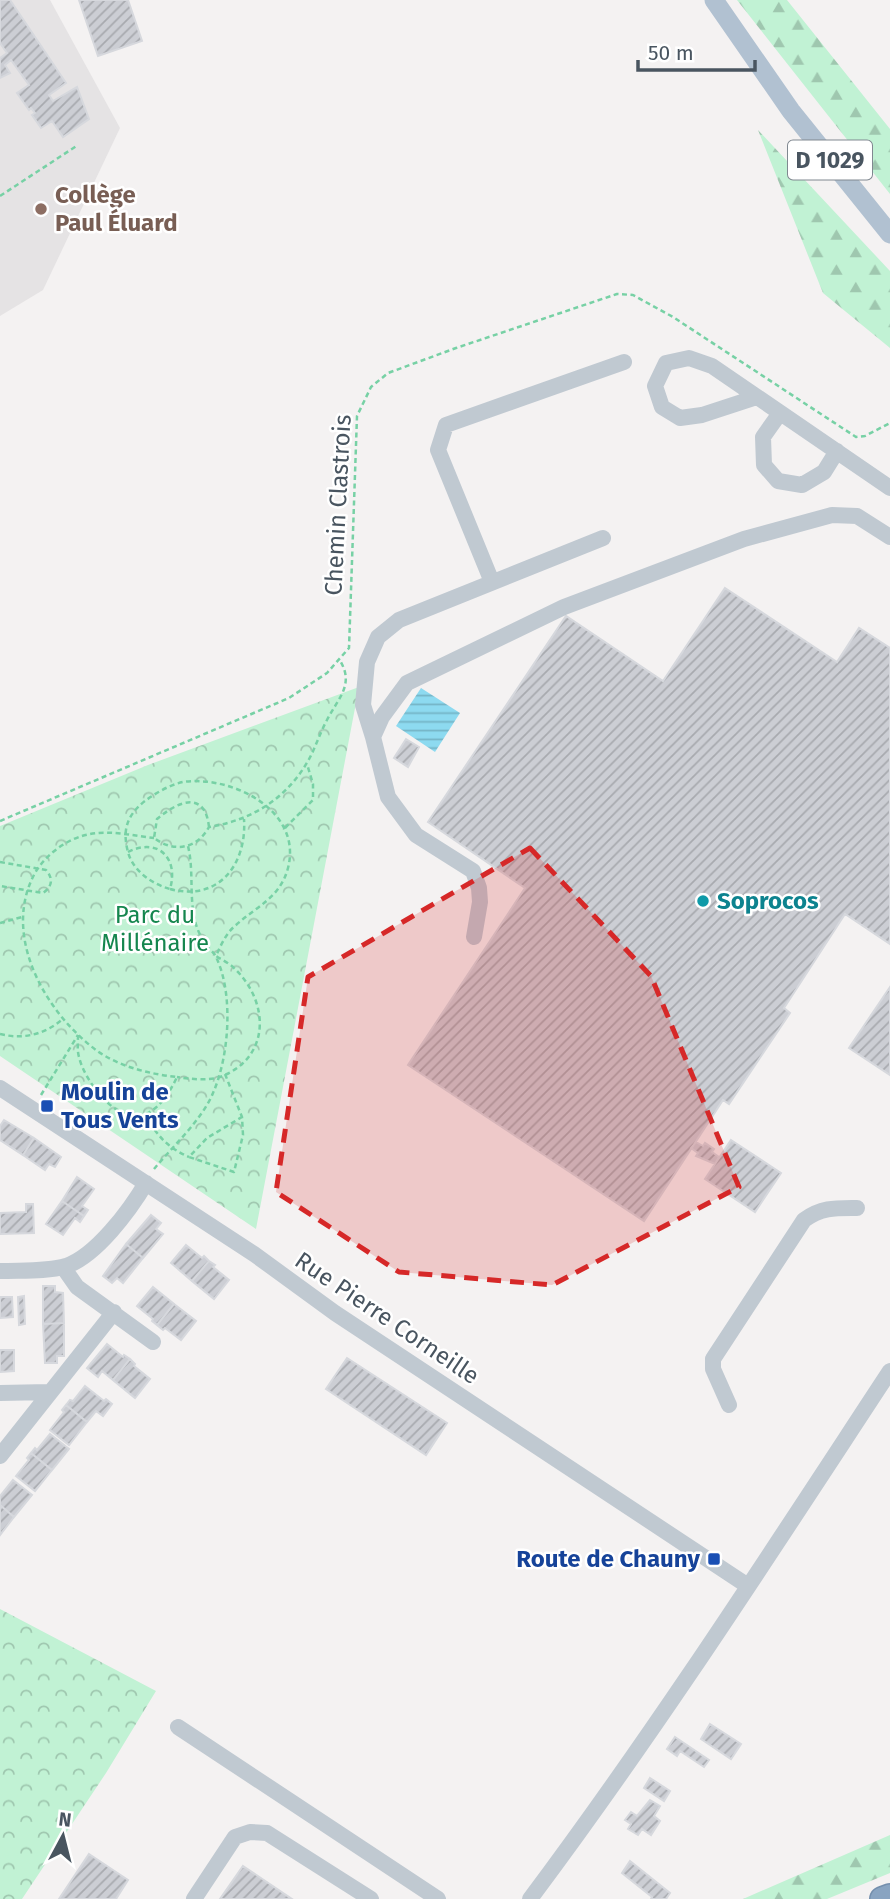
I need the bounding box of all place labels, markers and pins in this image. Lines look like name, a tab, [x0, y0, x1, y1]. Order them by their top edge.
place label: Collège Paul Éluard	[55, 181, 178, 237]
marker: Collège Paul Éluard	[33, 201, 49, 217]
place label: Soprocos	[717, 887, 819, 915]
marker: Soprocos	[695, 893, 711, 909]
place label: Moulin de Tous Vents	[61, 1078, 179, 1134]
marker: Moulin de Tous Vents	[39, 1098, 55, 1114]
place label: Route de Chauny	[516, 1545, 701, 1573]
marker: Route de Chauny	[706, 1551, 722, 1567]

